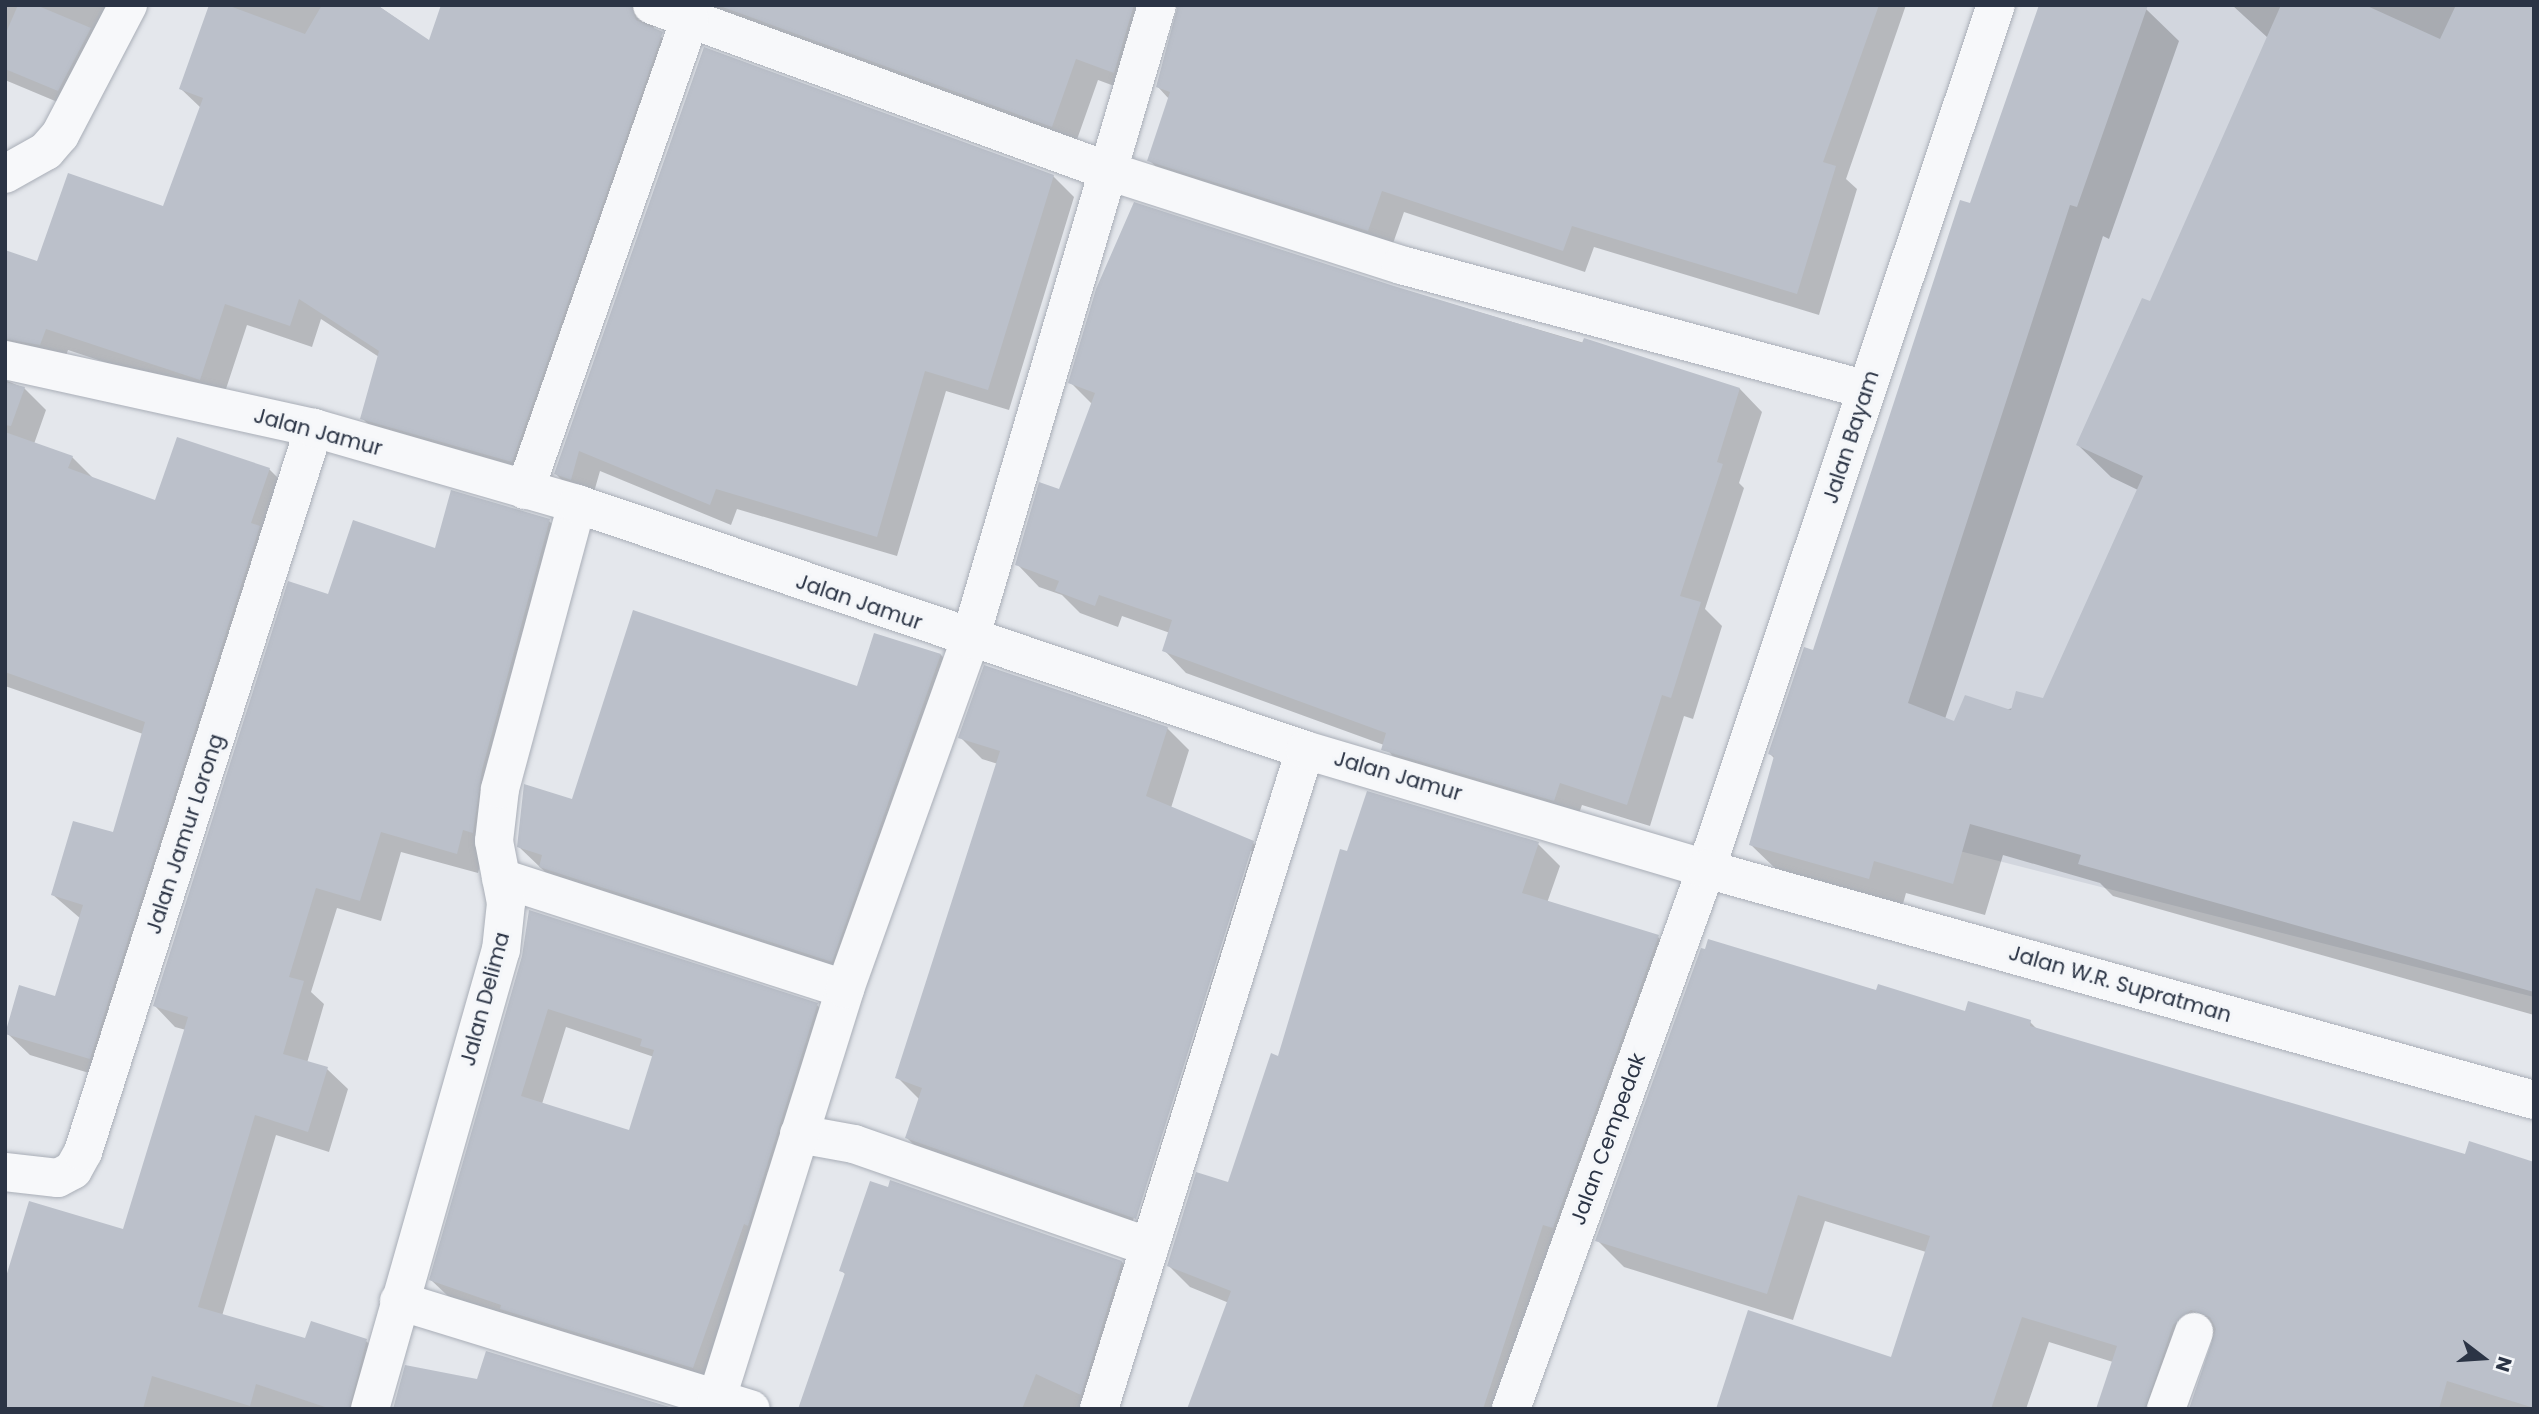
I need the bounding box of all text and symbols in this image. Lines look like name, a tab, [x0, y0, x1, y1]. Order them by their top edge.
street label: Jalan Bayam	[1818, 367, 1884, 507]
street label: Jalan Jamur	[251, 403, 385, 461]
street label: Jalan Jamur	[793, 569, 925, 635]
street label: Jalan Jamur Lorong	[141, 731, 229, 937]
street label: Jalan Jamur	[1331, 746, 1465, 806]
street label: Jalan Delima	[455, 929, 515, 1069]
street label: Jalan W.R. Supratman	[2006, 940, 2234, 1028]
street label: Jalan Cempedak	[1565, 1050, 1651, 1228]
north arrow	[2448, 1323, 2518, 1393]
text: N	[2489, 1353, 2519, 1375]

